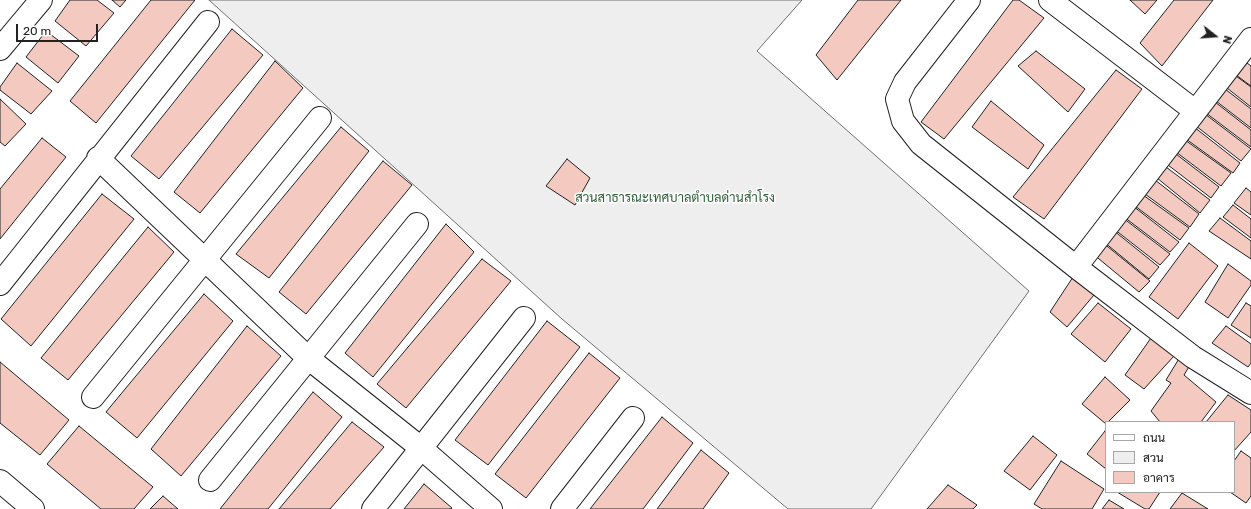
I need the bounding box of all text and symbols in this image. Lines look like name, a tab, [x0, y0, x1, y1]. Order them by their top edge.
scale bar	[18, 16, 100, 42]
north arrow	[1195, 16, 1235, 56]
text: 20 m	[23, 24, 51, 38]
text: N	[1220, 34, 1234, 45]
park label: สวนสาธารณะเทศบาลตำบลด่านสำโรง	[575, 190, 775, 206]
legend	[1105, 421, 1235, 493]
text: ถนน	[1143, 431, 1165, 445]
text: สวน	[1143, 451, 1164, 465]
text: อาคาร	[1143, 471, 1175, 485]

